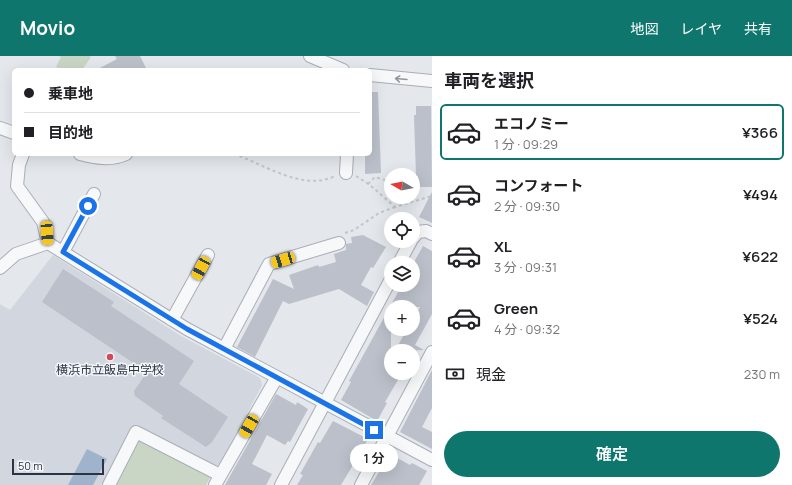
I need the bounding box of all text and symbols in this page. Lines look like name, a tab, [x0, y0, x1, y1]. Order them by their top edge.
text: Movio	[20, 15, 75, 41]
text: 地図	[630, 19, 658, 38]
text: レイヤ	[680, 19, 722, 38]
text: 共有	[744, 19, 772, 38]
text: 車両を選択	[444, 68, 534, 92]
one-way arrow	[395, 75, 408, 83]
text: 乗車地	[48, 83, 93, 104]
text: エコノミー	[494, 113, 569, 134]
icon: car	[446, 114, 482, 150]
text: 目的地	[48, 122, 93, 143]
text: ¥366	[742, 122, 778, 143]
text: 1 分 · 09:29	[494, 135, 558, 153]
north arrow	[384, 168, 420, 204]
map controls	[384, 168, 420, 380]
text: コンフォート	[494, 175, 584, 196]
icon: car	[446, 176, 482, 212]
text: ¥494	[743, 184, 778, 205]
route start	[79, 197, 97, 215]
text: 2 分 · 09:30	[494, 197, 560, 215]
button: locate	[384, 212, 420, 248]
car	[40, 221, 54, 245]
text: XL	[494, 236, 512, 257]
icon: car	[446, 238, 482, 274]
text: ¥622	[742, 246, 778, 267]
car	[270, 251, 296, 269]
car	[190, 255, 212, 281]
button: layers	[384, 256, 420, 292]
text: 3 分 · 09:31	[494, 258, 557, 276]
text: Green	[494, 298, 538, 319]
button: +	[384, 300, 420, 336]
icon: car	[446, 300, 482, 336]
text: ¥524	[743, 308, 778, 329]
text: 4 分 · 09:32	[494, 320, 560, 338]
button: −	[384, 344, 420, 380]
marker: 横浜市立飯島中学校	[105, 352, 115, 362]
place label: 横浜市立飯島中学校	[56, 361, 164, 378]
icon: cash	[444, 363, 466, 385]
text: 現金	[476, 364, 506, 385]
text: 230 m	[744, 365, 780, 383]
car	[238, 413, 260, 439]
route end	[365, 421, 383, 439]
button: 確定	[444, 431, 780, 477]
callout: 1 分	[350, 444, 398, 472]
text: 1 分	[363, 449, 385, 467]
scale bar	[12, 457, 104, 476]
text: 50 m	[18, 458, 43, 473]

